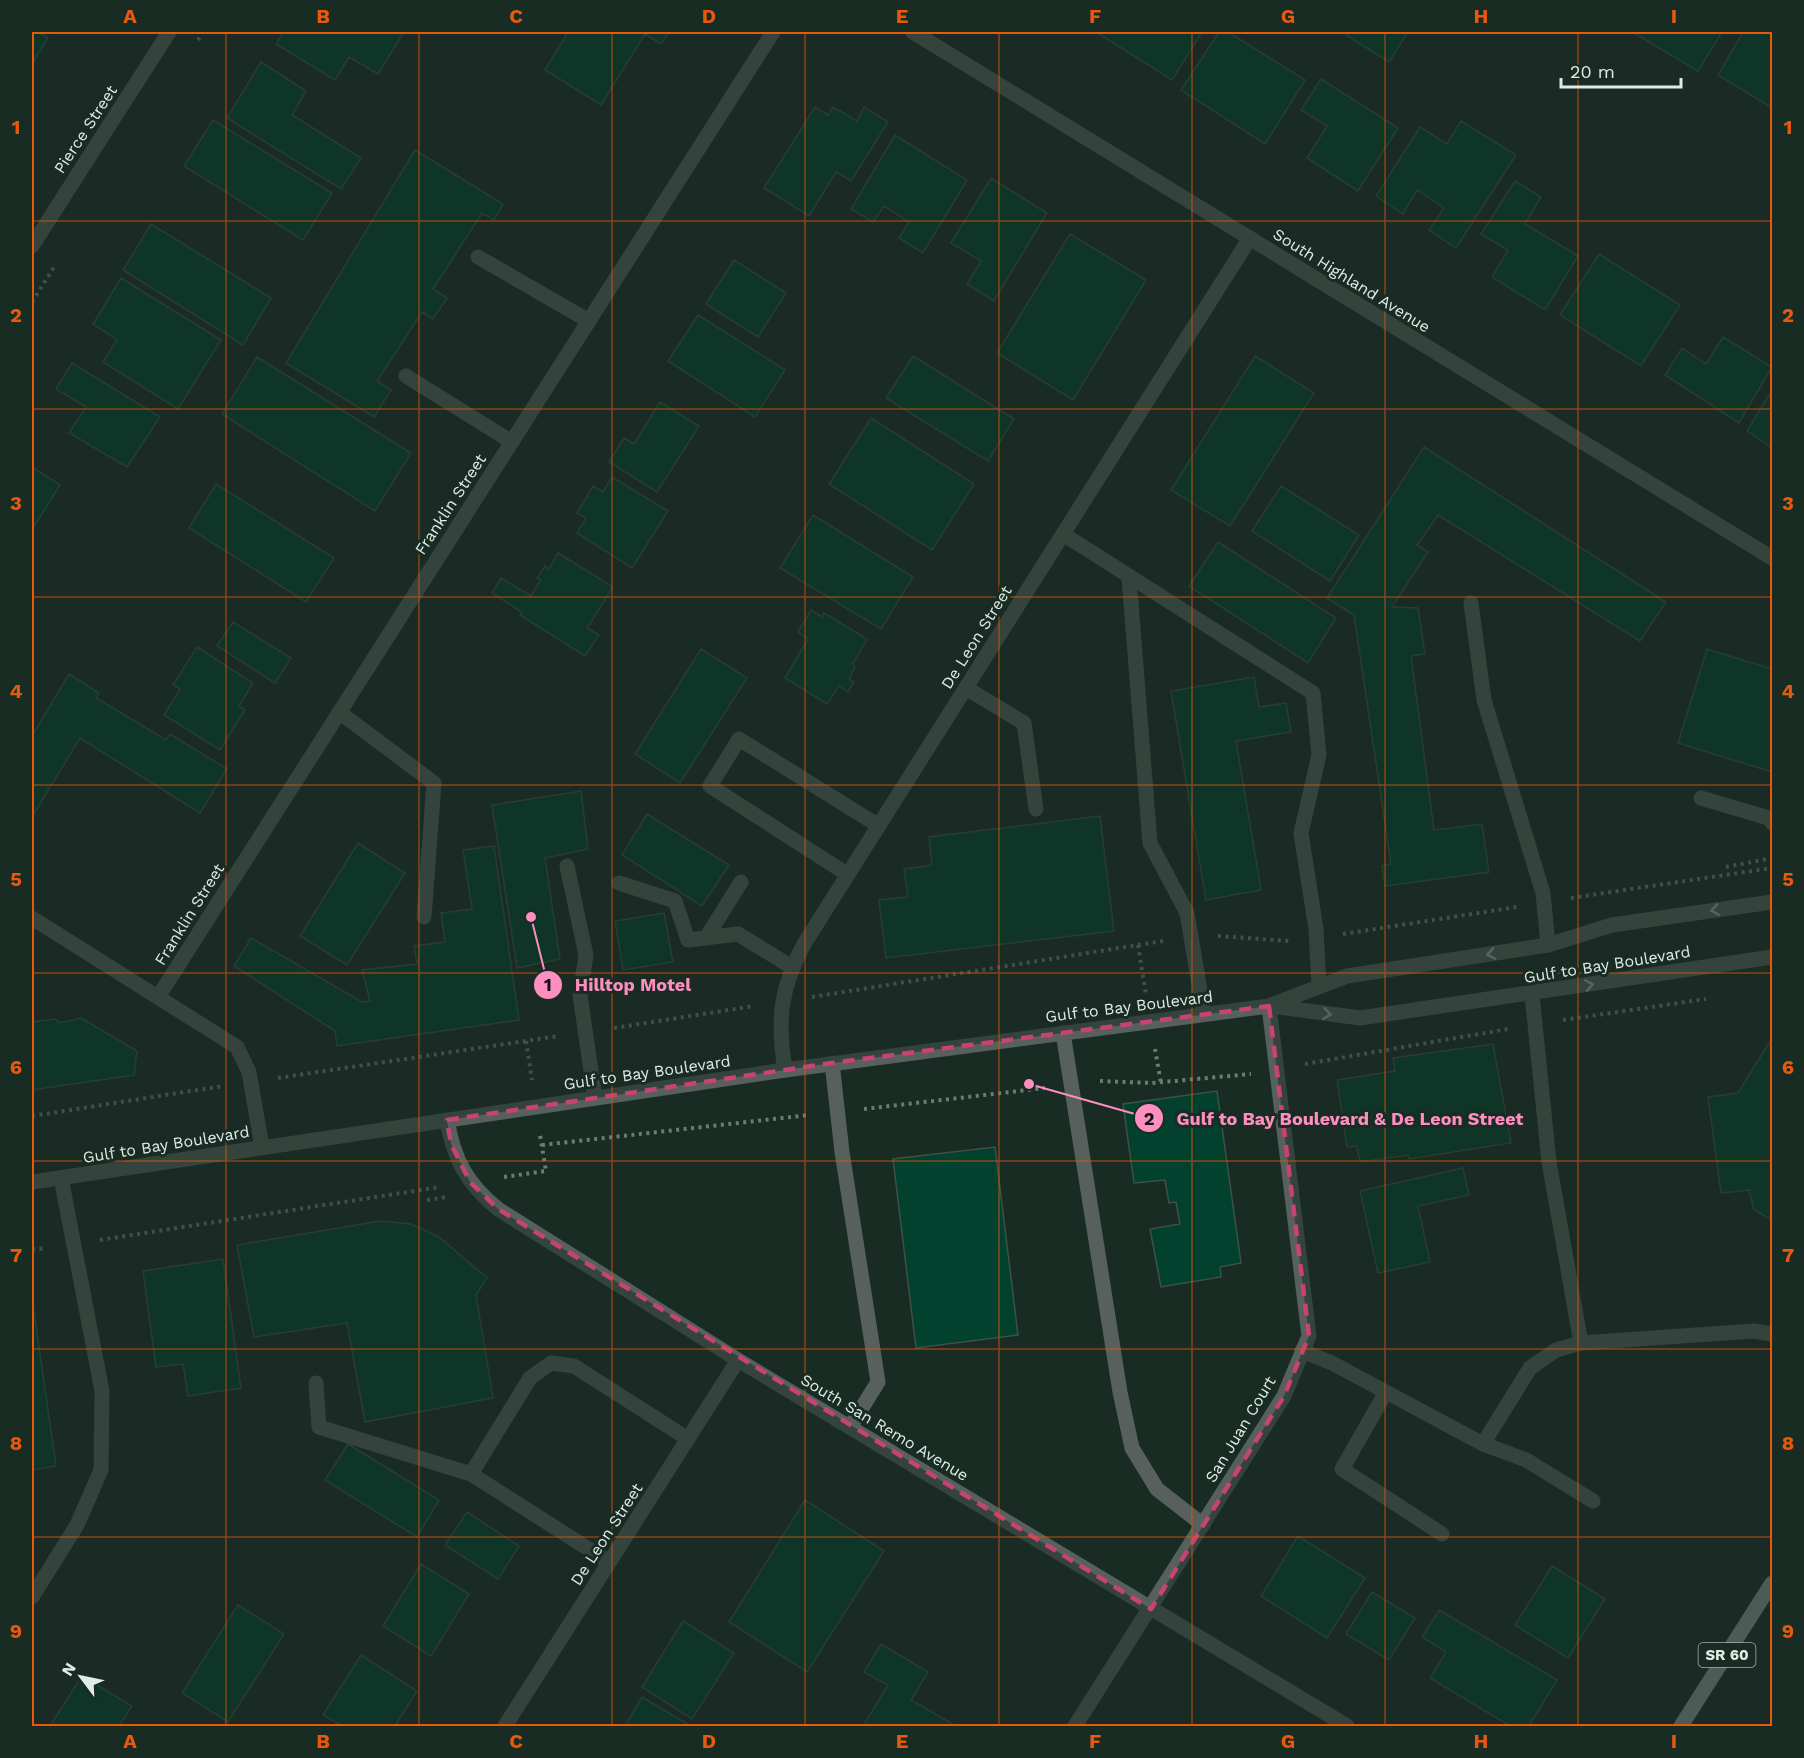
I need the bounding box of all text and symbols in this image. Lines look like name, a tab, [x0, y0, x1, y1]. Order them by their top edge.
text: A	[123, 4, 137, 28]
text: B	[316, 4, 330, 28]
text: C	[509, 4, 523, 28]
text: D	[702, 4, 716, 28]
text: E	[896, 4, 908, 28]
text: F	[1089, 4, 1101, 28]
text: G	[1281, 4, 1295, 28]
text: H	[1474, 4, 1488, 28]
text: I	[1671, 4, 1677, 28]
scale bar	[1561, 51, 1681, 89]
text: 20 m	[1570, 61, 1615, 82]
street label: Pierce Street	[50, 81, 121, 177]
text: 1	[12, 115, 20, 139]
text: 1	[1784, 115, 1792, 139]
street label: South Highland Avenue	[1270, 224, 1434, 337]
text: 2	[10, 303, 22, 327]
text: 2	[1782, 303, 1794, 327]
street label: Franklin Street	[411, 450, 490, 558]
text: 3	[10, 491, 22, 515]
text: 3	[1782, 491, 1794, 515]
street label: De Leon Street	[937, 582, 1016, 692]
text: 4	[10, 679, 23, 703]
text: 4	[1782, 679, 1795, 703]
street label: Franklin Street	[151, 860, 228, 969]
text: 5	[10, 867, 22, 891]
text: 5	[1782, 867, 1794, 891]
one-way arrow	[1710, 904, 1719, 916]
street label: Gulf to Bay Boulevard	[1522, 942, 1692, 987]
one-way arrow	[1486, 947, 1495, 959]
callout: Hilltop Motel	[533, 967, 703, 1003]
text: 1	[544, 974, 552, 995]
text: Hilltop Motel	[575, 974, 691, 995]
one-way arrow	[1585, 980, 1594, 992]
street label: Gulf to Bay Boulevard	[1044, 987, 1214, 1026]
one-way arrow	[1323, 1007, 1332, 1019]
street label: Gulf to Bay Boulevard	[562, 1051, 732, 1094]
text: 6	[10, 1055, 22, 1079]
text: 6	[1782, 1055, 1794, 1079]
callout: Gulf to Bay Boulevard & De Leon Street	[1134, 1100, 1536, 1136]
text: 2	[1144, 1108, 1154, 1129]
text: Gulf to Bay Boulevard & De Leon Street	[1177, 1108, 1524, 1129]
street label: Gulf to Bay Boulevard	[81, 1122, 251, 1167]
text: 7	[10, 1243, 22, 1267]
text: 7	[1782, 1243, 1794, 1267]
street label: South San Remo Avenue	[797, 1370, 972, 1485]
street label: San Juan Court	[1201, 1372, 1280, 1486]
text: 8	[10, 1431, 22, 1455]
text: 8	[1782, 1431, 1794, 1455]
street label: De Leon Street	[566, 1479, 647, 1589]
text: 9	[10, 1619, 22, 1643]
text: 9	[1782, 1619, 1794, 1643]
road number: SR 60	[1698, 1643, 1756, 1667]
north arrow	[51, 1647, 111, 1707]
text: N	[58, 1659, 80, 1679]
text: A	[123, 1729, 137, 1753]
text: B	[316, 1729, 330, 1753]
text: C	[509, 1729, 523, 1753]
text: D	[702, 1729, 716, 1753]
text: E	[896, 1729, 908, 1753]
text: F	[1089, 1729, 1101, 1753]
text: G	[1281, 1729, 1295, 1753]
text: H	[1474, 1729, 1488, 1753]
text: I	[1671, 1729, 1677, 1753]

